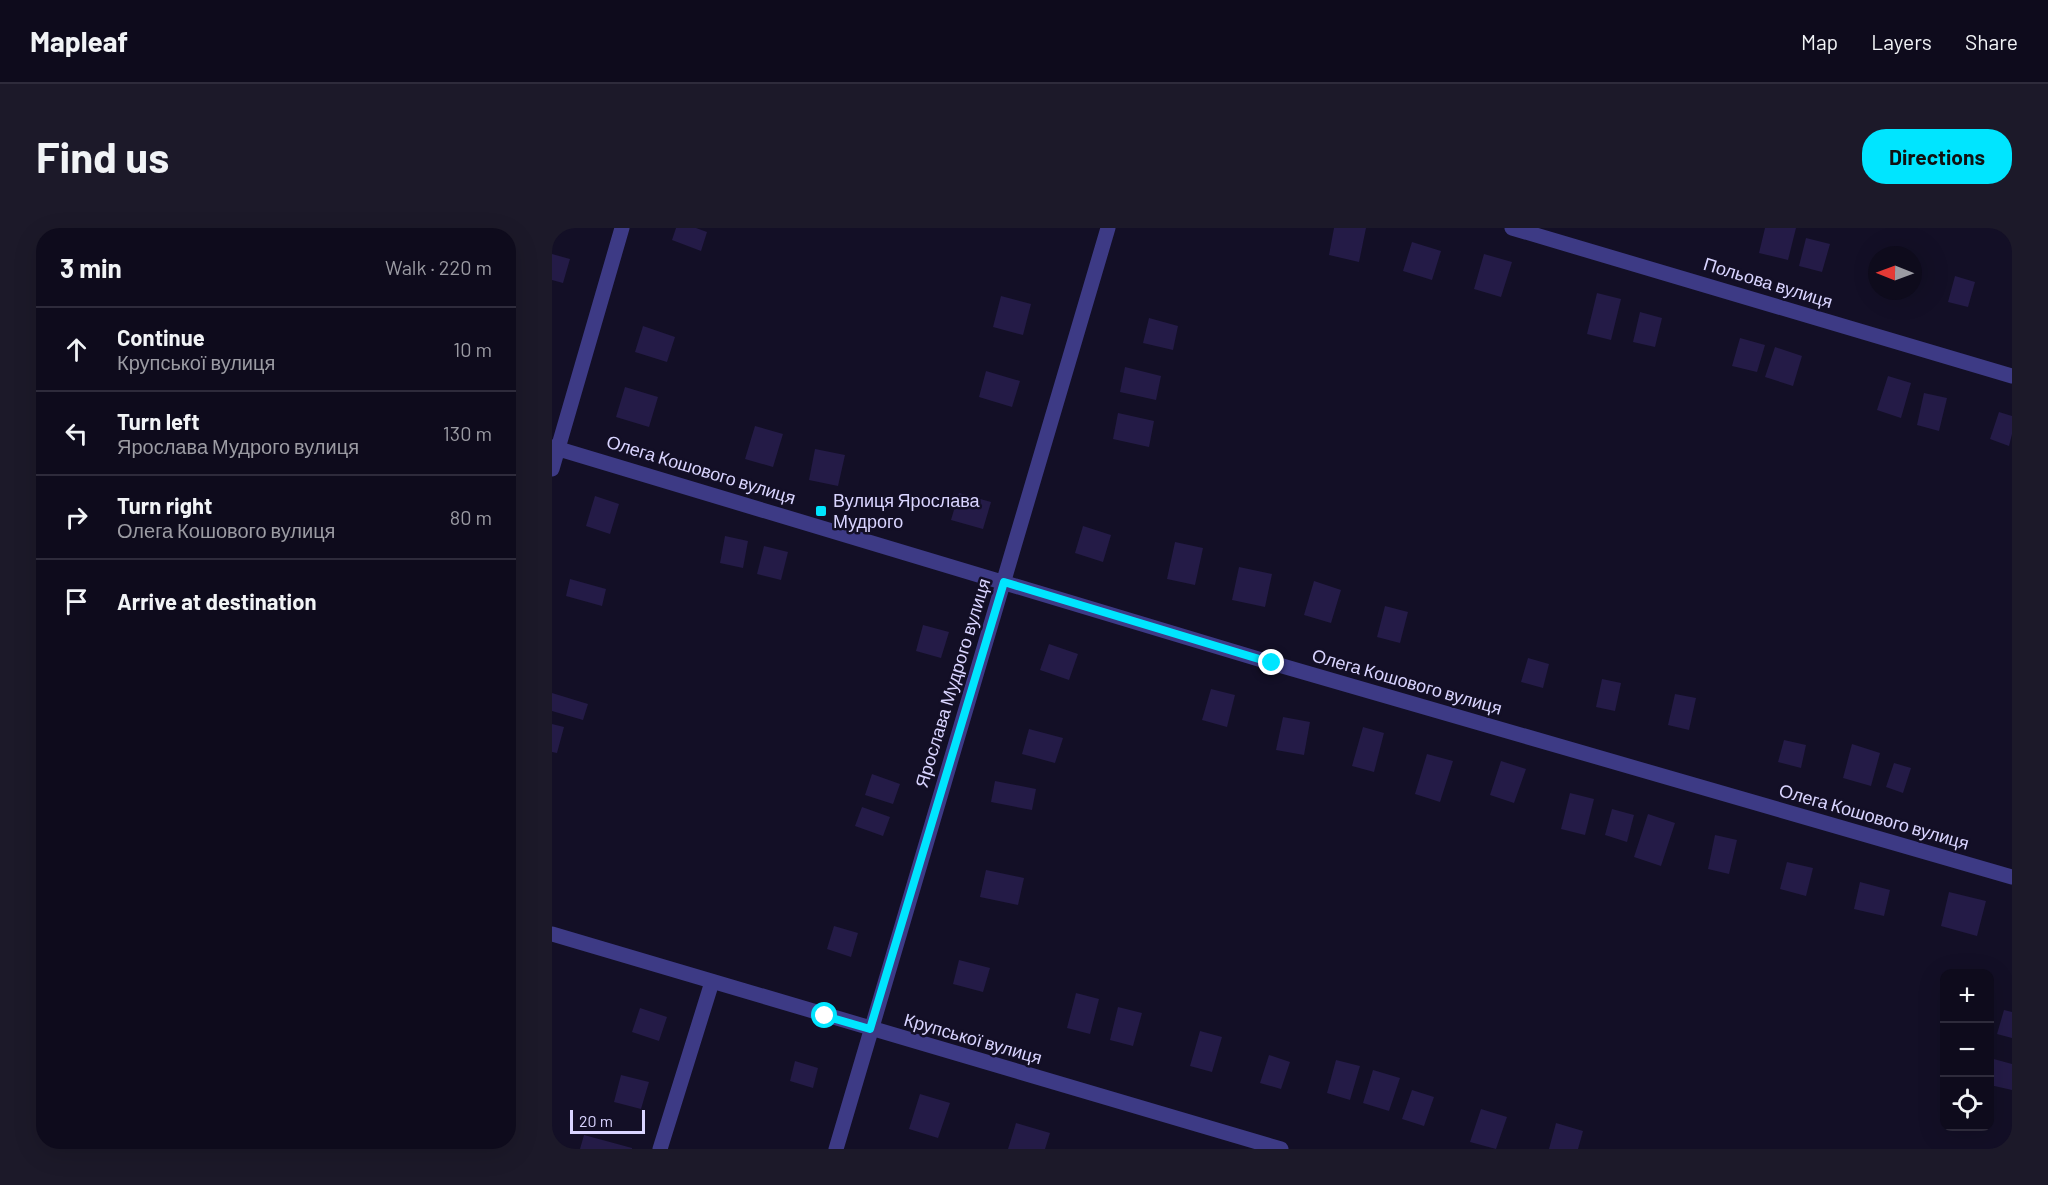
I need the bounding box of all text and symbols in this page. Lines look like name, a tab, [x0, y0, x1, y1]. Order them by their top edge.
text: Mapleaf	[30, 24, 128, 58]
text: Map	[1801, 29, 1838, 54]
text: Layers	[1871, 29, 1932, 54]
text: Share	[1965, 29, 2018, 54]
button: Directions	[1862, 129, 2012, 184]
text: Find us	[36, 131, 169, 181]
north arrow	[1868, 246, 1922, 300]
text: 3 min	[60, 252, 122, 283]
street label: Польова вулиця	[1701, 252, 1835, 312]
text: Walk · 220 m	[385, 255, 492, 279]
text: Continue	[117, 324, 205, 350]
icon: ahead	[60, 333, 93, 366]
text: 10 m	[453, 337, 492, 361]
text: Крупської вулиця	[117, 350, 275, 374]
text: Turn left	[117, 408, 200, 434]
icon: left	[60, 417, 93, 450]
text: 130 m	[443, 421, 492, 445]
street label: Олега Кошового вулиця	[604, 430, 799, 508]
text: Ярослава Мудрого вулиця	[117, 434, 359, 458]
place label: Вулиця Ярослава Мудрого	[833, 489, 981, 532]
text: Turn right	[117, 492, 212, 518]
icon: right	[60, 501, 93, 534]
marker: Вулиця Ярослава Мудрого	[814, 504, 828, 518]
text: 80 m	[450, 505, 492, 529]
text: Олега Кошового вулиця	[117, 518, 335, 542]
street label: Ярослава Мудрого вулиця	[910, 575, 994, 790]
icon: arrive	[60, 585, 93, 618]
text: Arrive at destination	[117, 588, 316, 614]
street label: Олега Кошового вулиця	[1310, 643, 1505, 719]
route end	[1258, 649, 1284, 675]
street label: Олега Кошового вулиця	[1777, 778, 1972, 854]
map controls	[1940, 969, 1994, 1131]
button: +	[1940, 969, 1994, 1023]
route start	[811, 1002, 837, 1028]
street label: Крупської вулиця	[902, 1008, 1045, 1068]
button: −	[1940, 1023, 1994, 1077]
button: locate	[1940, 1077, 1994, 1131]
scale bar	[570, 1107, 645, 1134]
text: 20 m	[579, 1111, 613, 1130]

